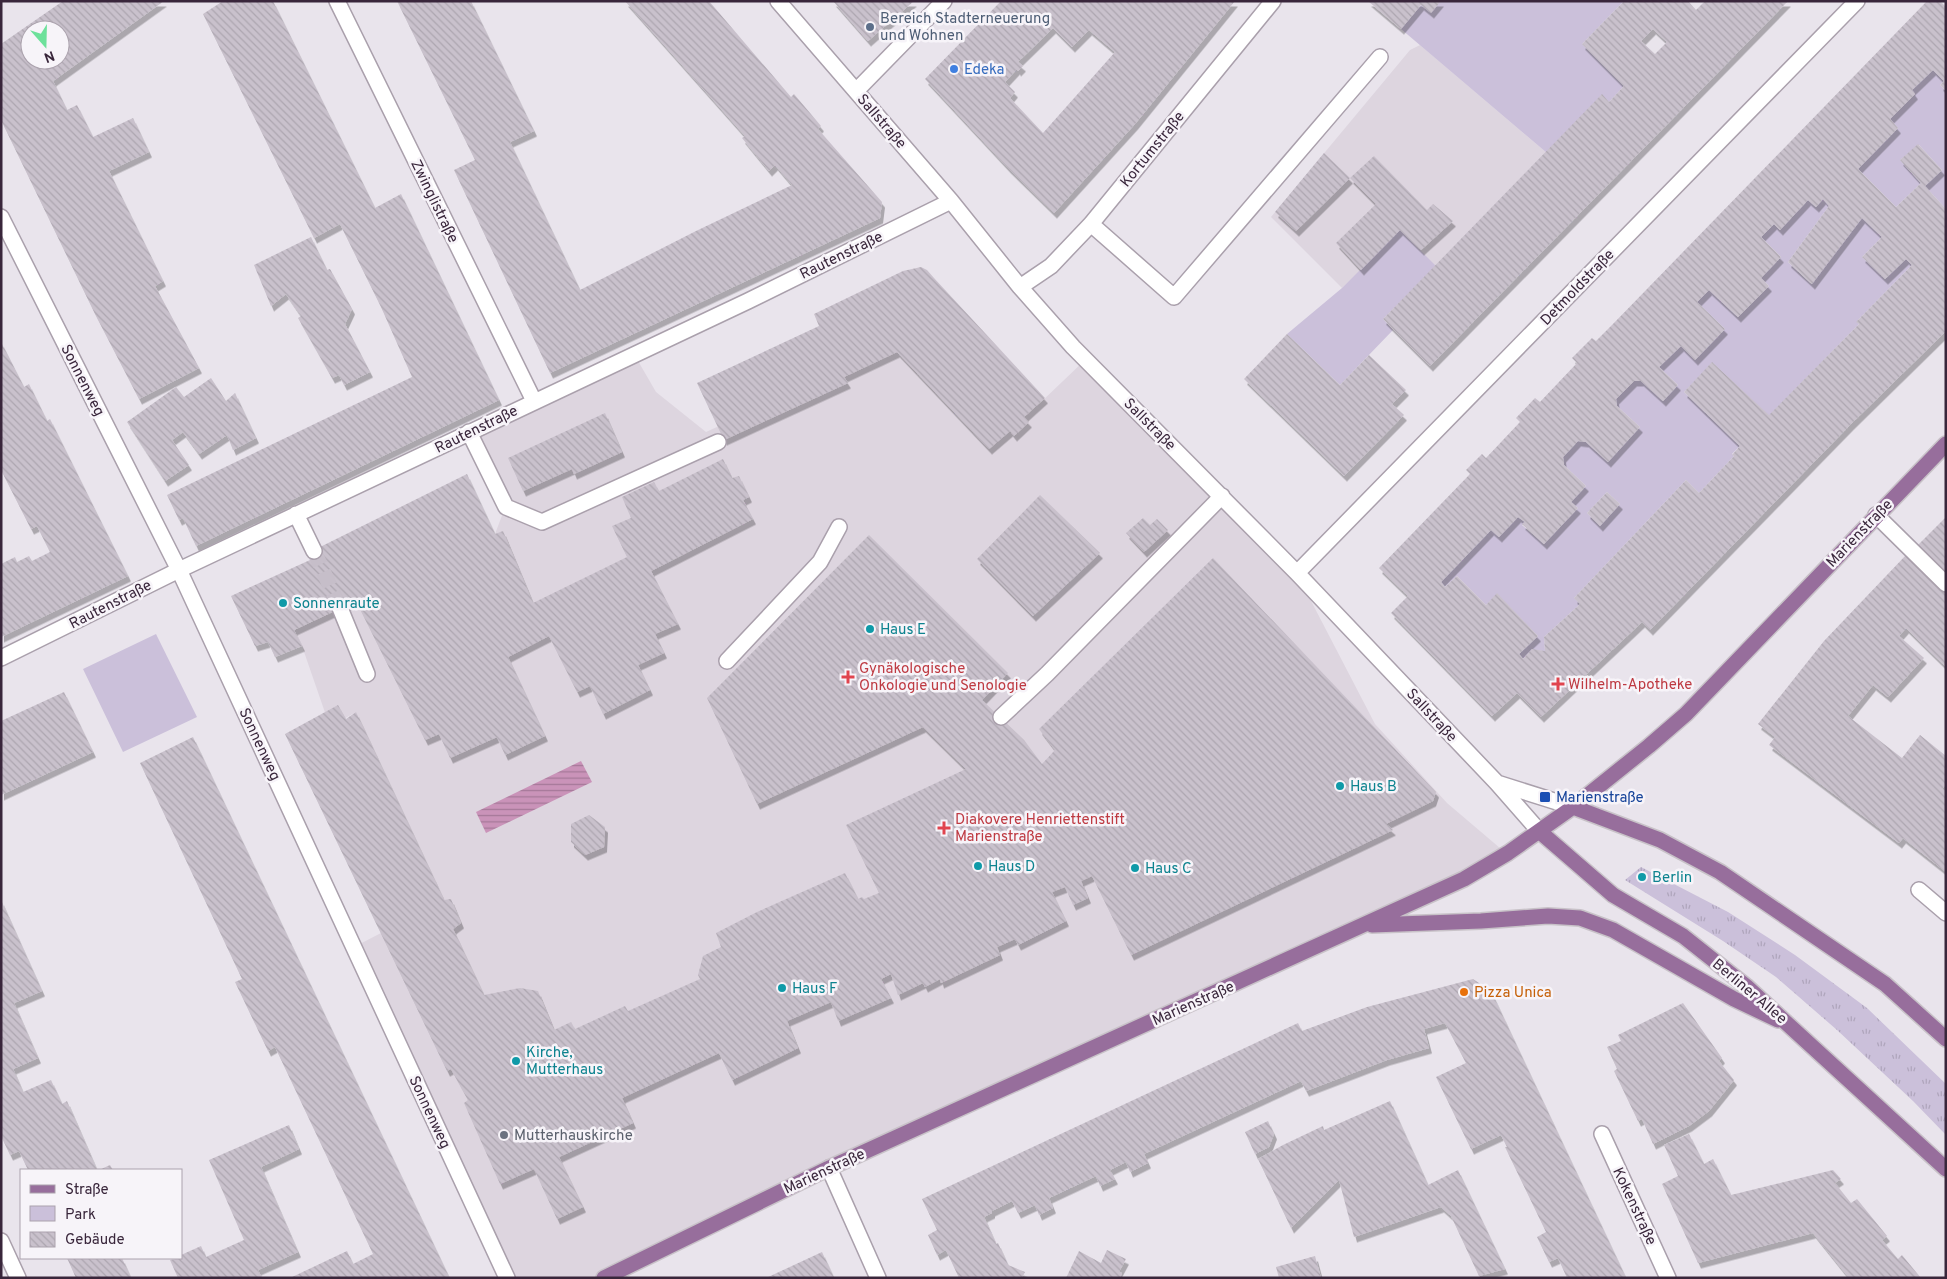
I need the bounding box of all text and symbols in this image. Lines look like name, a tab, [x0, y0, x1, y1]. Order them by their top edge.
place label: Bereich Stadterneuerung und Wohnen	[880, 10, 1050, 46]
north arrow	[20, 20, 70, 70]
marker: Bereich Stadterneuerung und Wohnen	[864, 21, 876, 33]
text: N	[41, 46, 57, 66]
place label: Edeka	[964, 61, 1004, 80]
marker: Edeka	[948, 63, 960, 75]
street label: Sallstraße	[852, 91, 910, 153]
street label: Kortumstraße	[1117, 108, 1190, 192]
street label: Zwinglistraße	[405, 157, 462, 246]
street label: Rautenstraße	[797, 228, 886, 285]
street label: Detmoldstraße	[1537, 246, 1619, 330]
street label: Sonnenweg	[55, 342, 108, 420]
street label: Sallstraße	[1119, 395, 1179, 455]
street label: Rautenstraße	[432, 402, 521, 459]
street label: Marienstraße	[1823, 496, 1897, 572]
street label: Rautenstraße	[66, 576, 155, 634]
place label: Sonnenraute	[293, 595, 380, 614]
marker: Sonnenraute	[277, 597, 289, 609]
place label: Haus E	[880, 621, 926, 640]
marker: Haus E	[864, 623, 876, 635]
place label: Gynäkologische Onkologie und Senologie	[859, 660, 1027, 696]
marker: Gynäkologische Onkologie und Senologie	[841, 670, 855, 684]
place label: Wilhelm-Apotheke	[1568, 676, 1692, 695]
marker: Wilhelm-Apotheke	[1552, 678, 1564, 690]
street label: Sallstraße	[1401, 685, 1461, 747]
street label: Sonnenweg	[234, 705, 284, 784]
place label: Haus B	[1350, 778, 1397, 797]
marker: Haus B	[1334, 780, 1346, 792]
place label: Marienstraße	[1556, 789, 1644, 808]
marker: Marienstraße	[1538, 790, 1552, 804]
place label: Diakovere Henriettenstift Marienstraße	[955, 811, 1125, 847]
marker: Diakovere Henriettenstift Marienstraße	[937, 821, 951, 835]
place label: Haus D	[988, 858, 1035, 877]
marker: Haus D	[972, 860, 984, 872]
place label: Haus C	[1145, 860, 1192, 879]
marker: Haus C	[1129, 862, 1141, 874]
place label: Berlin	[1652, 869, 1692, 888]
marker: Berlin	[1636, 871, 1648, 883]
street label: Berliner Allee	[1708, 955, 1790, 1029]
street label: Marienstraße	[1150, 978, 1238, 1031]
place label: Haus F	[792, 980, 837, 999]
marker: Haus F	[776, 982, 788, 994]
place label: Pizza Unica	[1474, 984, 1552, 1003]
marker: Pizza Unica	[1458, 986, 1470, 998]
place label: Kirche, Mutterhaus	[526, 1044, 603, 1080]
marker: Kirche, Mutterhaus	[510, 1055, 522, 1067]
street label: Sonnenweg	[404, 1073, 454, 1152]
place label: Mutterhauskirche	[514, 1127, 633, 1146]
marker: Mutterhauskirche	[498, 1129, 510, 1141]
street label: Marienstraße	[781, 1145, 868, 1199]
street label: Kokenstraße	[1607, 1165, 1660, 1249]
legend	[20, 1169, 182, 1259]
text: Straße	[65, 1181, 109, 1200]
text: Park	[65, 1206, 96, 1225]
text: Gebäude	[65, 1231, 125, 1250]

